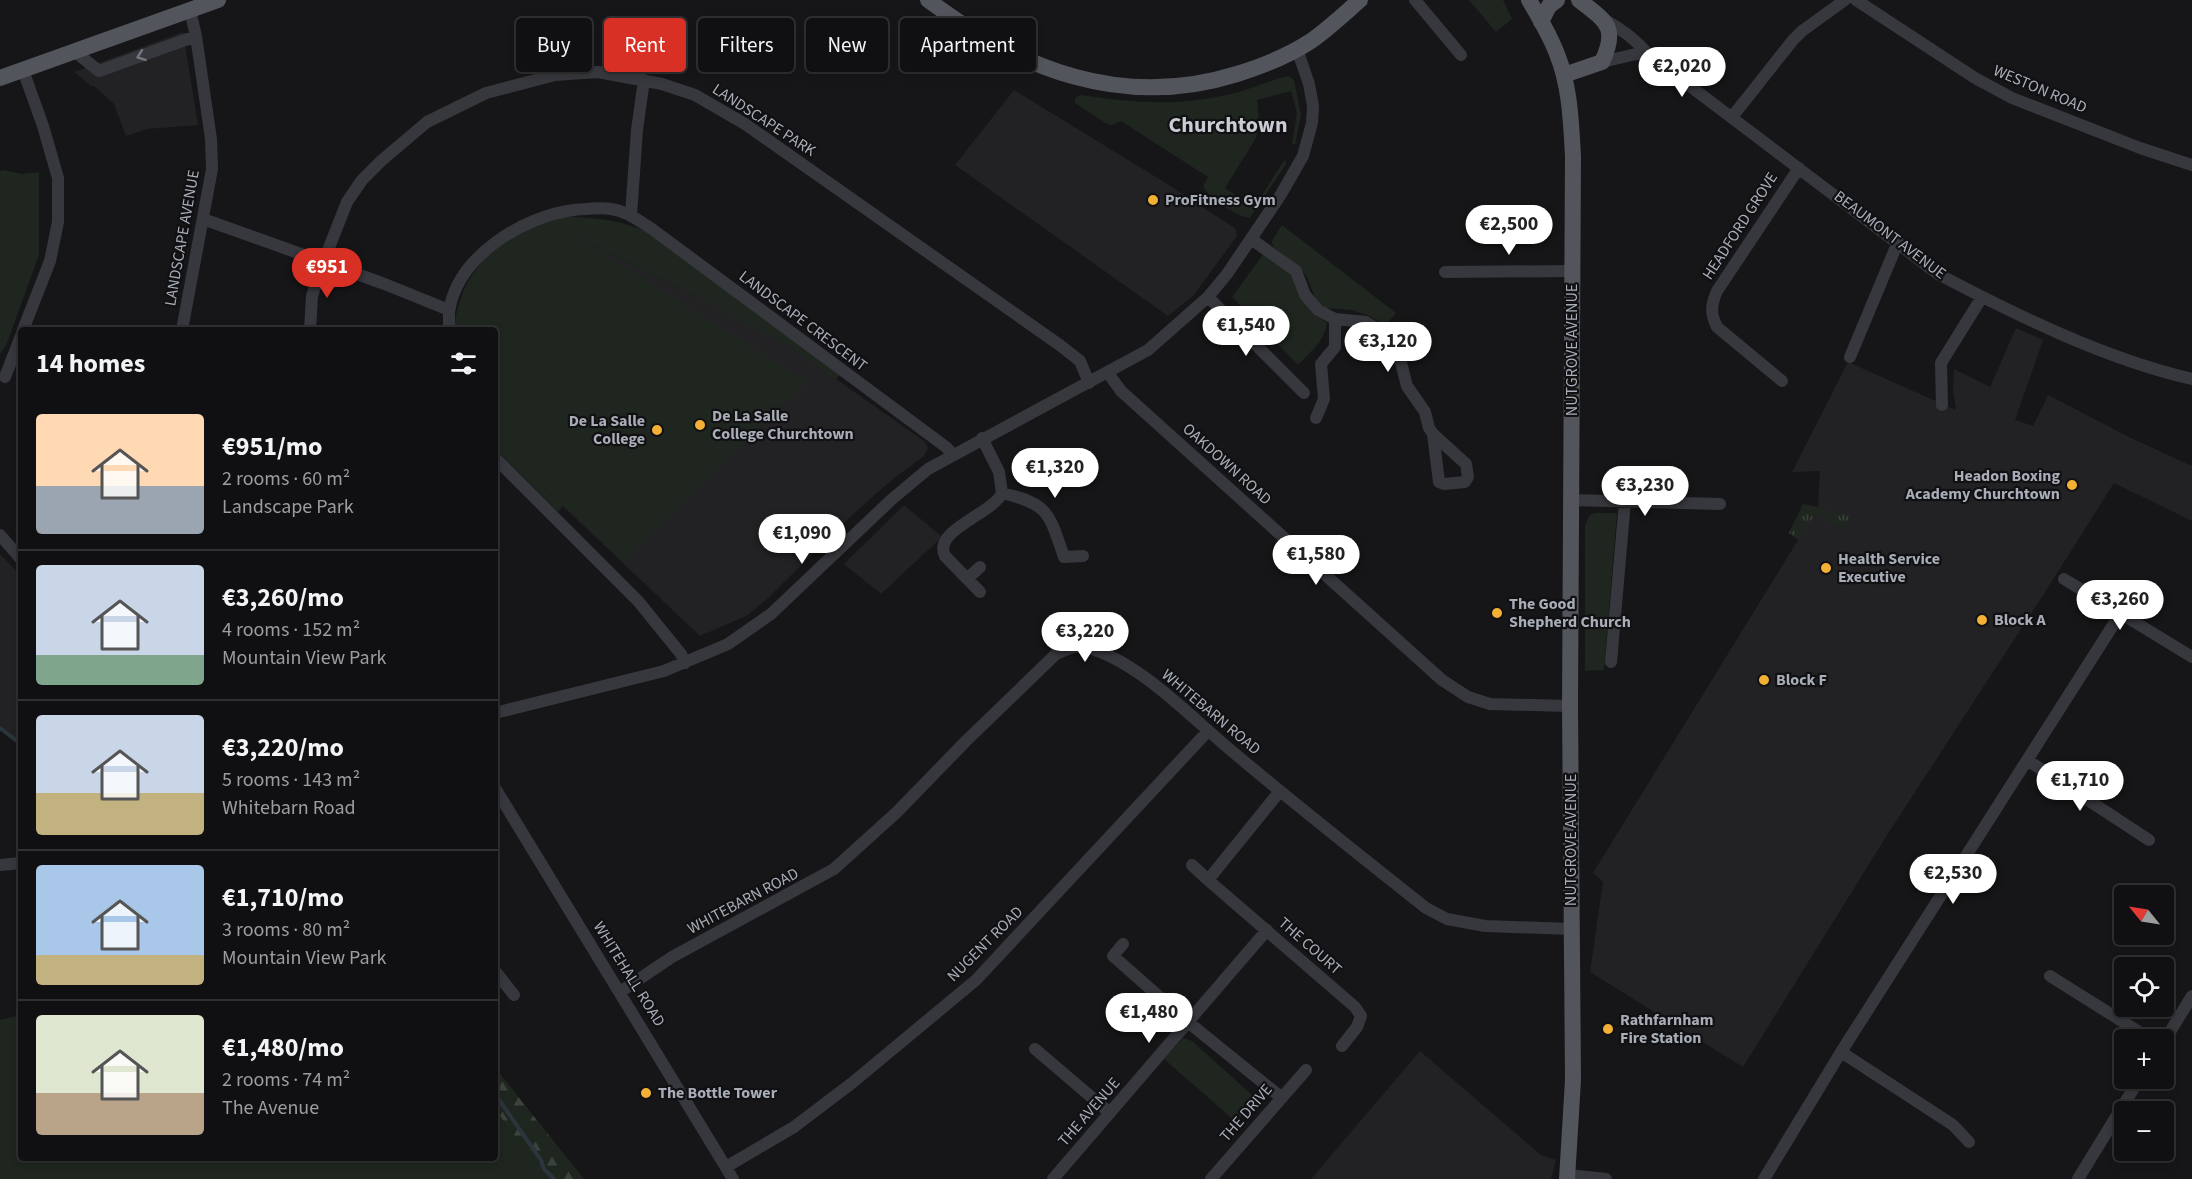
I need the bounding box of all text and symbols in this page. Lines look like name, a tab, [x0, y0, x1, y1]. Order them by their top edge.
chip: Buy	[516, 18, 592, 72]
chip: Rent	[604, 18, 686, 72]
chip: Filters	[698, 18, 794, 72]
chip: New	[806, 18, 888, 72]
chip: Apartment	[900, 18, 1036, 72]
pin: €2,020	[1633, 47, 1731, 98]
one-way arrow	[136, 49, 147, 62]
text: €2,020	[1653, 52, 1711, 80]
street label: WESTON ROAD	[1990, 59, 2090, 119]
street label: LANDSCAPE PARK	[708, 78, 821, 162]
district label: Churchtown	[1169, 109, 1287, 141]
street label: LANDSCAPE AVENUE	[159, 168, 205, 308]
street label: HEADFORD GROVE	[1697, 168, 1783, 284]
street label: BEAUMONT AVENUE	[1829, 186, 1951, 284]
place label: ProFitness Gym	[1165, 189, 1276, 211]
marker: ProFitness Gym	[1146, 193, 1160, 207]
pin: €2,500	[1460, 205, 1558, 256]
text: €2,500	[1480, 210, 1538, 238]
pin: €951	[291, 248, 363, 299]
text: €951	[306, 253, 348, 281]
street label: LANDSCAPE CRESCENT	[734, 265, 872, 377]
street label: NUTGROVE AVENUE	[1561, 284, 1583, 416]
pin: €1,540	[1197, 306, 1295, 357]
text: €1,540	[1217, 311, 1275, 339]
pin: €3,120	[1339, 322, 1437, 373]
text: €3,120	[1359, 327, 1417, 355]
text: 14 homes	[36, 345, 145, 382]
icon: filters	[447, 347, 480, 380]
place label: De La Salle College Churchtown	[712, 405, 854, 445]
place label: De La Salle College	[569, 410, 645, 450]
marker: De La Salle College Churchtown	[693, 418, 707, 432]
street label: OAKDOWN ROAD	[1178, 418, 1276, 510]
marker: De La Salle College	[650, 423, 664, 437]
text: €951/mo	[222, 428, 322, 465]
icon: home	[84, 438, 156, 510]
pin: €1,320	[1006, 448, 1104, 499]
text: €1,320	[1026, 453, 1084, 481]
text: 2 rooms · 60 m²	[222, 465, 350, 493]
place label: Headon Boxing Academy Churchtown	[1905, 465, 2060, 505]
pin: €3,230	[1596, 466, 1694, 517]
text: €3,230	[1616, 471, 1674, 499]
marker: Headon Boxing Academy Churchtown	[2065, 478, 2079, 492]
text: Landscape Park	[222, 493, 354, 521]
pin: €1,090	[753, 514, 851, 565]
text: €1,090	[773, 519, 831, 547]
pin: €1,580	[1267, 535, 1365, 586]
text: €1,580	[1287, 540, 1345, 568]
place label: Health Service Executive	[1838, 548, 1940, 588]
marker: Health Service Executive	[1819, 561, 1833, 575]
text: €3,260/mo	[222, 579, 344, 616]
pin: €3,260	[2071, 580, 2169, 631]
text: €3,260	[2091, 585, 2149, 613]
icon: home	[84, 589, 156, 661]
place label: The Good Shepherd Church	[1509, 593, 1631, 633]
marker: The Good Shepherd Church	[1490, 606, 1504, 620]
place label: Block A	[1994, 609, 2047, 631]
pin: €3,220	[1036, 612, 1134, 663]
marker: Block A	[1975, 613, 1989, 627]
text: 4 rooms · 152 m²	[222, 616, 360, 644]
text: €3,220	[1056, 617, 1114, 645]
text: Mountain View Park	[222, 644, 387, 672]
street label: WHITEBARN ROAD	[1157, 664, 1265, 760]
place label: Block F	[1776, 669, 1827, 691]
marker: Block F	[1757, 673, 1771, 687]
text: €3,220/mo	[222, 729, 344, 766]
icon: home	[84, 739, 156, 811]
pin: €1,710	[2031, 761, 2129, 812]
text: 5 rooms · 143 m²	[222, 766, 360, 794]
text: €1,710	[2051, 766, 2109, 794]
street label: NUTGROVE AVENUE	[1560, 774, 1582, 906]
text: Whitebarn Road	[222, 794, 356, 822]
pin: €2,530	[1904, 854, 2002, 905]
text: €2,530	[1924, 859, 1982, 887]
street label: WHITEBARN ROAD	[684, 862, 803, 940]
text: €1,710/mo	[222, 879, 344, 916]
north arrow	[2114, 885, 2174, 945]
map controls	[2114, 885, 2174, 1161]
icon: home	[84, 889, 156, 961]
street label: NUGENT ROAD	[942, 901, 1028, 987]
street label: THE COURT	[1273, 912, 1347, 980]
text: 3 rooms · 80 m²	[222, 916, 350, 944]
street label: WHITEHALL ROAD	[588, 917, 670, 1031]
text: Mountain View Park	[222, 944, 387, 972]
button: locate	[2114, 957, 2174, 1017]
pin: €1,480	[1100, 993, 1198, 1044]
text: €1,480	[1120, 998, 1178, 1026]
place label: Rathfarnham Fire Station	[1620, 1009, 1713, 1049]
marker: Rathfarnham Fire Station	[1601, 1022, 1615, 1036]
text: €1,480/mo	[222, 1029, 344, 1066]
button: +	[2114, 1029, 2174, 1089]
icon: home	[84, 1039, 156, 1111]
text: 2 rooms · 74 m²	[222, 1066, 350, 1094]
street label: THE AVENUE	[1053, 1073, 1125, 1151]
street label: THE DRIVE	[1215, 1079, 1277, 1147]
place label: The Bottle Tower	[658, 1082, 778, 1104]
marker: The Bottle Tower	[639, 1086, 653, 1100]
text: The Avenue	[222, 1094, 319, 1122]
button: −	[2114, 1101, 2174, 1161]

